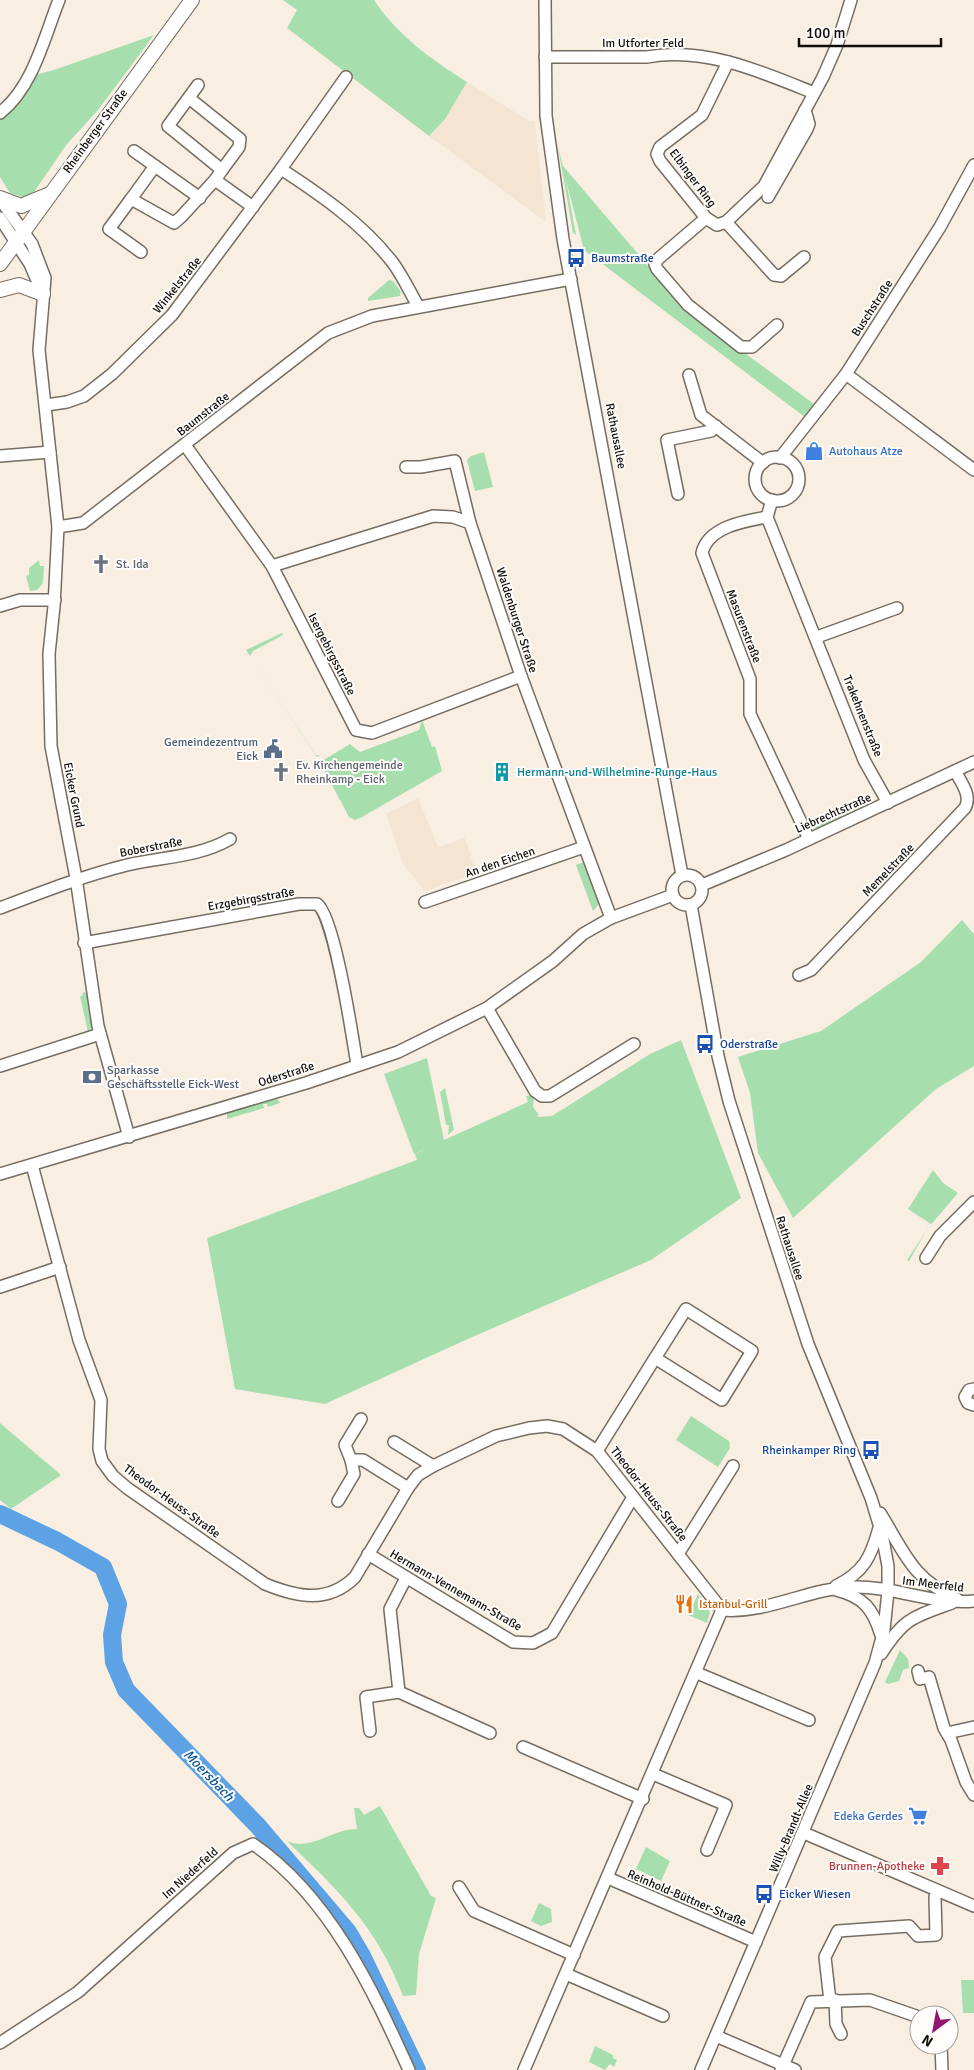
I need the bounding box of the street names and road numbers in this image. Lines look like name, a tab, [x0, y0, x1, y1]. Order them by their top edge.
street label: Im Utforter Feld	[602, 36, 684, 51]
street label: Rheinberger Straße	[60, 86, 131, 176]
street label: Elbinger Ring	[666, 146, 719, 210]
street label: Winkelstraße	[150, 254, 205, 317]
street label: Buschstraße	[849, 277, 896, 339]
street label: Baumstraße	[174, 389, 233, 440]
street label: Rathausallee	[602, 402, 629, 470]
street label: Waldenburger Straße	[492, 566, 541, 675]
street label: Masurenstraße	[723, 587, 764, 665]
street label: Isergebirgsstraße	[304, 611, 359, 698]
street label: Trakehnenstraße	[839, 673, 886, 759]
street label: Eicker Grund	[60, 761, 87, 829]
street label: Liebrechtstraße	[793, 790, 874, 837]
street label: Boberstraße	[118, 834, 184, 861]
street label: Memelstraße	[859, 841, 917, 900]
street label: An den Eichen	[463, 844, 537, 881]
street label: Erzgebirgsstraße	[207, 884, 296, 915]
street label: Oderstraße	[256, 1058, 316, 1091]
street label: Rathausallee	[772, 1214, 807, 1282]
street label: Theodor-Heuss-Straße	[607, 1444, 690, 1545]
street label: Theodor-Heuss-Straße	[120, 1461, 223, 1542]
street label: Hermann-Vennemann-Straße	[387, 1546, 525, 1634]
street label: Im Meerfeld	[901, 1573, 965, 1596]
street label: Willy-Brandt-Allee	[766, 1782, 817, 1875]
street label: Im Niederfeld	[159, 1844, 221, 1902]
street label: Reinhold-Büttner-Straße	[625, 1867, 749, 1930]

